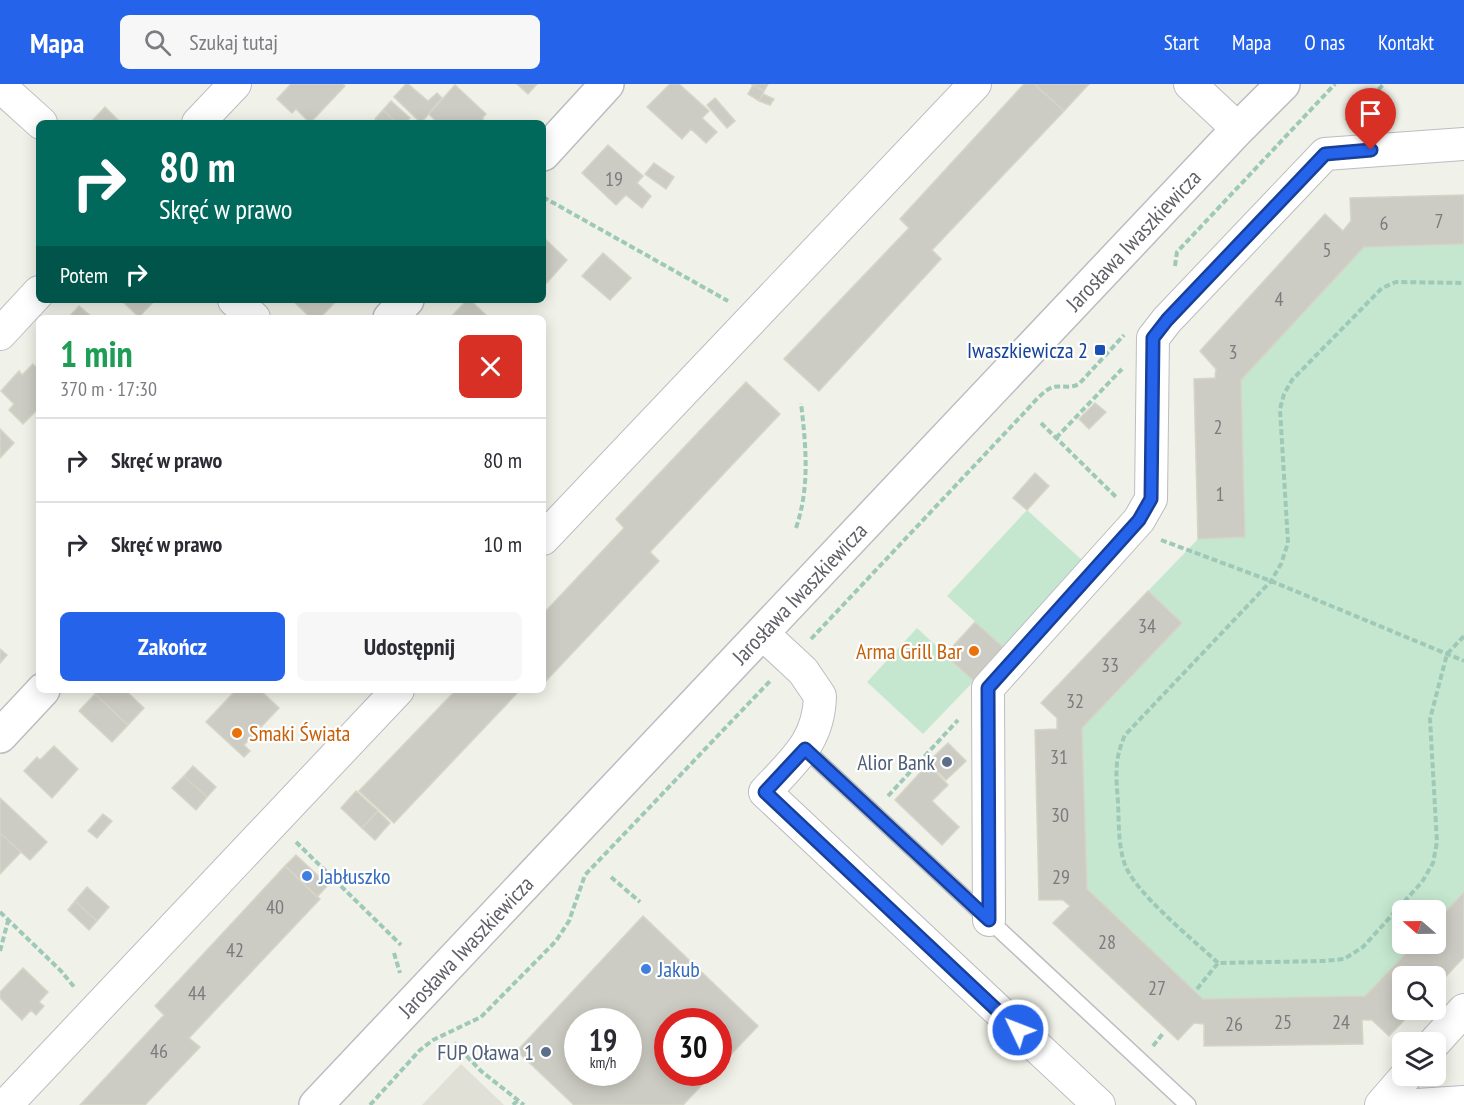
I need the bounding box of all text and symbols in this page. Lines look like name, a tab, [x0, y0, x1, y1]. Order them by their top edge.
search box	[120, 15, 540, 69]
text: Mapa	[30, 24, 84, 61]
icon: search	[141, 26, 174, 59]
text: Szukaj tutaj	[189, 28, 278, 56]
text: Start	[1164, 29, 1199, 56]
text: Mapa	[1232, 29, 1271, 56]
text: O nas	[1304, 29, 1345, 56]
text: Kontakt	[1378, 29, 1434, 56]
pin	[1345, 88, 1396, 150]
icon: arrive	[1354, 97, 1387, 130]
text: 80 m	[159, 139, 236, 194]
icon: right	[60, 144, 138, 222]
street label: Jarosława Iwaszkiewicza	[1059, 163, 1207, 317]
house number: 19	[605, 166, 623, 192]
text: Skręć w prawo	[159, 192, 293, 226]
house number: 7	[1435, 208, 1444, 234]
house number: 6	[1380, 210, 1389, 236]
house number: 5	[1323, 237, 1332, 263]
icon: right	[120, 258, 153, 291]
text: Potem	[60, 261, 108, 289]
house number: 4	[1275, 286, 1284, 312]
text: 1 min	[60, 330, 133, 377]
button: close	[459, 335, 522, 398]
place label: Iwaszkiewicza 2	[967, 336, 1088, 364]
house number: 3	[1229, 339, 1238, 365]
marker: Iwaszkiewicza 2	[1093, 343, 1107, 357]
text: 370 m · 17:30	[60, 376, 157, 402]
house number: 2	[1214, 414, 1223, 440]
icon: right	[60, 444, 93, 477]
text: Skręć w prawo	[111, 446, 222, 474]
text: 80 m	[483, 446, 522, 474]
house number: 1	[1216, 481, 1225, 507]
street label: Jarosława Iwaszkiewicza	[725, 517, 873, 671]
icon: right	[60, 528, 93, 561]
text: Skręć w prawo	[111, 530, 222, 558]
text: 10 m	[483, 530, 522, 558]
button: Zakończ	[60, 612, 285, 681]
button: Udostępnij	[297, 612, 522, 681]
house number: 34	[1138, 613, 1156, 639]
place label: Arma Grill Bar	[856, 637, 962, 665]
marker: Arma Grill Bar	[967, 644, 981, 658]
house number: 33	[1101, 652, 1119, 678]
house number: 32	[1066, 688, 1084, 714]
place label: Smaki Świata	[249, 719, 350, 747]
marker: Smaki Świata	[230, 726, 244, 740]
house number: 31	[1050, 744, 1068, 770]
place label: Alior Bank	[857, 748, 935, 776]
marker: Alior Bank	[940, 755, 954, 769]
house number: 30	[1051, 802, 1069, 828]
place label: Jabłuszko	[318, 862, 391, 890]
house number: 29	[1052, 864, 1070, 890]
marker: Jabłuszko	[300, 869, 314, 883]
street label: Jarosława Iwaszkiewicza	[392, 870, 539, 1024]
house number: 40	[266, 894, 284, 920]
north arrow	[1392, 900, 1446, 954]
map controls	[1392, 900, 1446, 1086]
house number: 28	[1098, 929, 1116, 955]
house number: 42	[226, 937, 244, 963]
place label: Jakub	[657, 955, 700, 983]
marker: Jakub	[639, 962, 653, 976]
button: search	[1392, 966, 1446, 1020]
house number: 27	[1148, 975, 1166, 1001]
house number: 44	[188, 980, 206, 1006]
position arrow	[986, 998, 1050, 1062]
speed limit sign: 30	[654, 1008, 732, 1086]
house number: 25	[1274, 1009, 1292, 1035]
house number: 24	[1332, 1009, 1350, 1035]
house number: 26	[1225, 1011, 1243, 1037]
text: 19	[589, 1020, 617, 1059]
button: layers	[1392, 1032, 1446, 1086]
house number: 46	[150, 1038, 168, 1064]
place label: FUP Oława 1	[437, 1038, 534, 1066]
marker: FUP Oława 1	[539, 1045, 553, 1059]
text: km/h	[590, 1053, 616, 1072]

